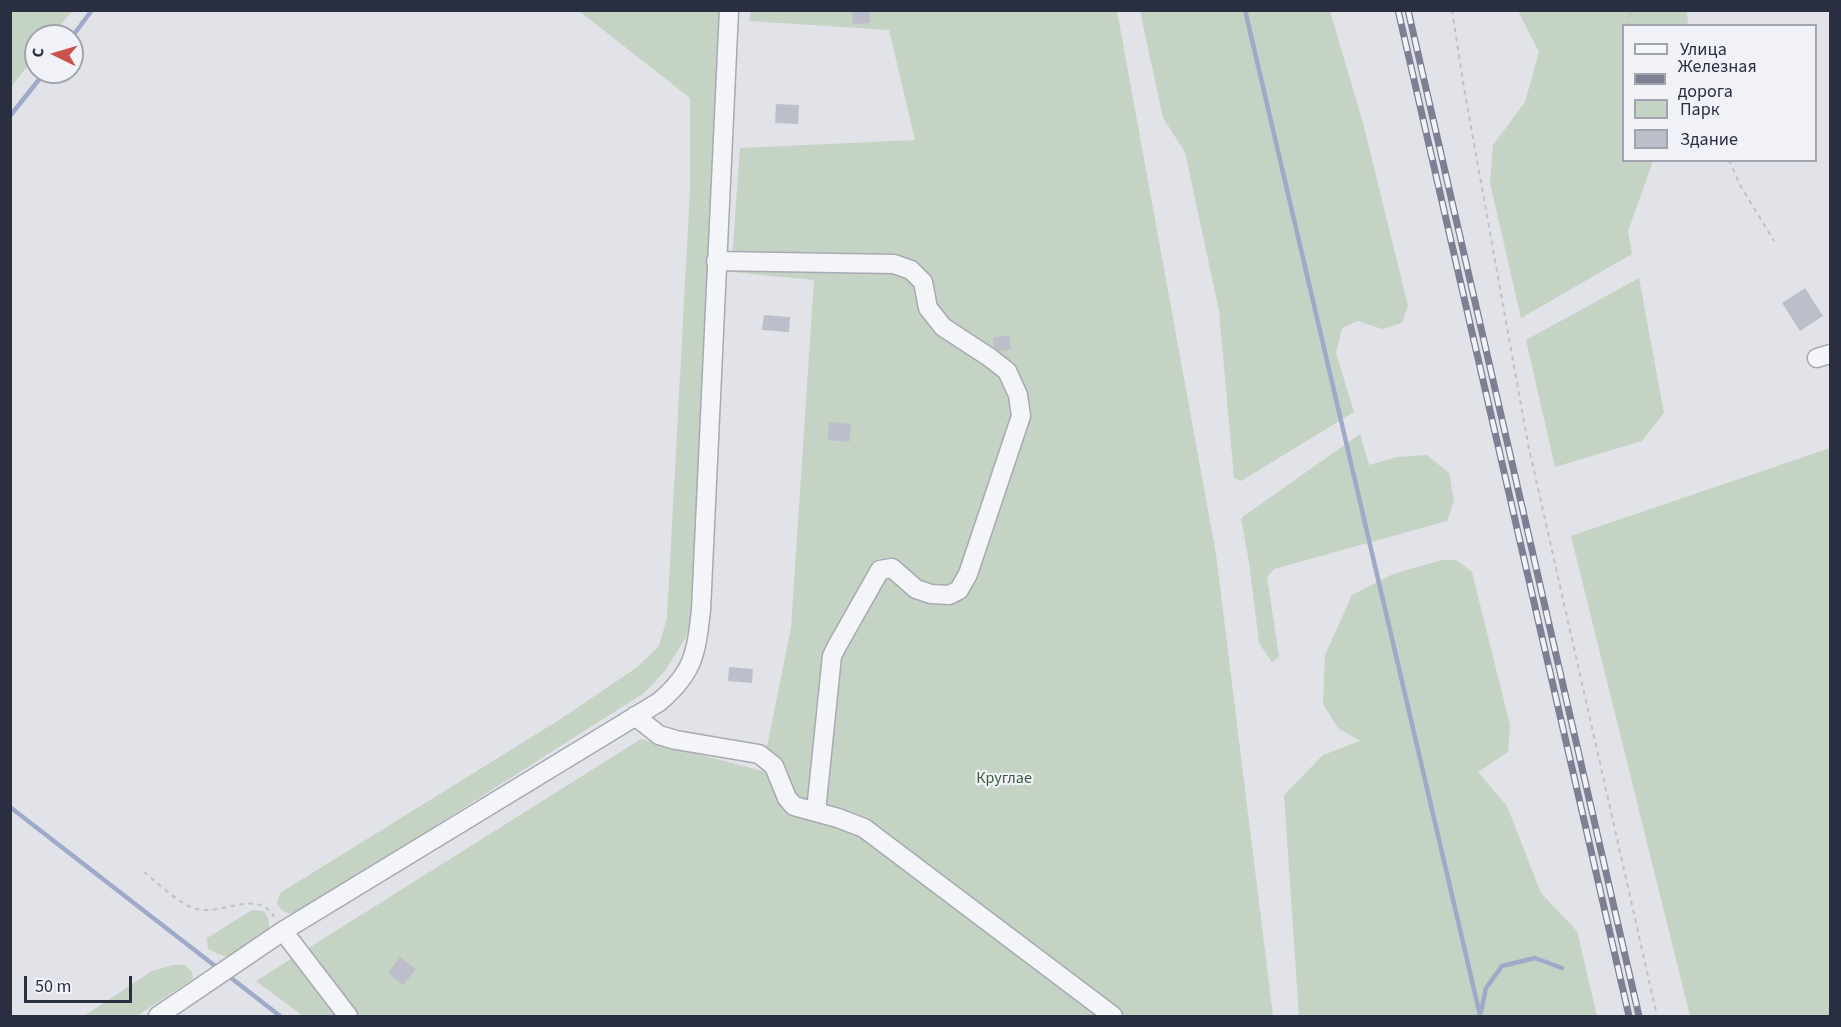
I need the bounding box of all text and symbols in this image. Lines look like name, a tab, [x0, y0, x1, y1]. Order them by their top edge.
north arrow	[24, 24, 84, 84]
legend	[1622, 24, 1817, 162]
text: Улица	[1680, 37, 1727, 62]
text: С	[27, 47, 49, 58]
text: Железная дорога	[1678, 54, 1757, 104]
text: Парк	[1680, 97, 1720, 122]
text: Здание	[1680, 127, 1738, 152]
park label: Круглае	[976, 769, 1032, 789]
scale bar	[27, 964, 135, 1002]
text: 50 m	[35, 974, 71, 999]

